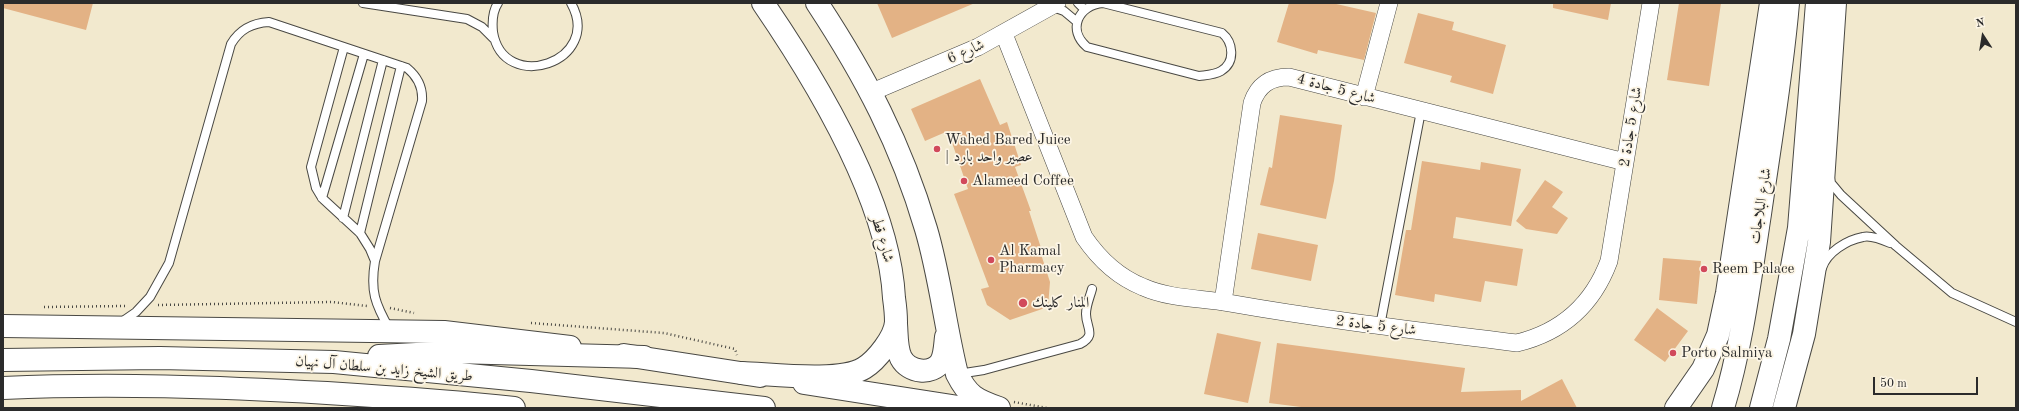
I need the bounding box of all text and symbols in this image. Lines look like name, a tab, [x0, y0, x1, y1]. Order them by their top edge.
north arrow	[1963, 16, 2003, 56]
text: N	[1975, 18, 1986, 30]
street label: شارع 6	[945, 36, 987, 68]
street label: شارع 5 جادة 4	[1295, 70, 1377, 108]
street label: شارع 5 جادة 2	[1616, 86, 1646, 168]
place label: Wahed Bared Juice | عصير واحد بارد	[945, 131, 1071, 166]
marker: Wahed Bared Juice | عصير واحد بارد	[932, 144, 942, 154]
street label: شارع البلاجات	[1746, 167, 1776, 245]
place label: Alameed Coffee	[972, 172, 1074, 190]
marker: Alameed Coffee	[959, 176, 969, 186]
street label: شارع قطر	[867, 213, 897, 265]
place label: Al Kamal Pharmacy	[999, 242, 1065, 277]
marker: Al Kamal Pharmacy	[986, 255, 996, 265]
place label: Reem Palace	[1712, 260, 1794, 278]
marker: Reem Palace	[1699, 264, 1709, 274]
place label: المنار كلينك	[1032, 294, 1089, 312]
marker: المنار كلينك	[1017, 297, 1029, 309]
street label: شارع 5 جادة 2	[1335, 312, 1417, 340]
place label: Porto Salmiya	[1681, 344, 1772, 362]
marker: Porto Salmiya	[1668, 348, 1678, 358]
street label: طريق الشيخ زايد بن سلطان آل نهيان	[294, 352, 474, 386]
scale bar	[1875, 369, 1980, 395]
text: 50 m	[1880, 378, 1907, 390]

